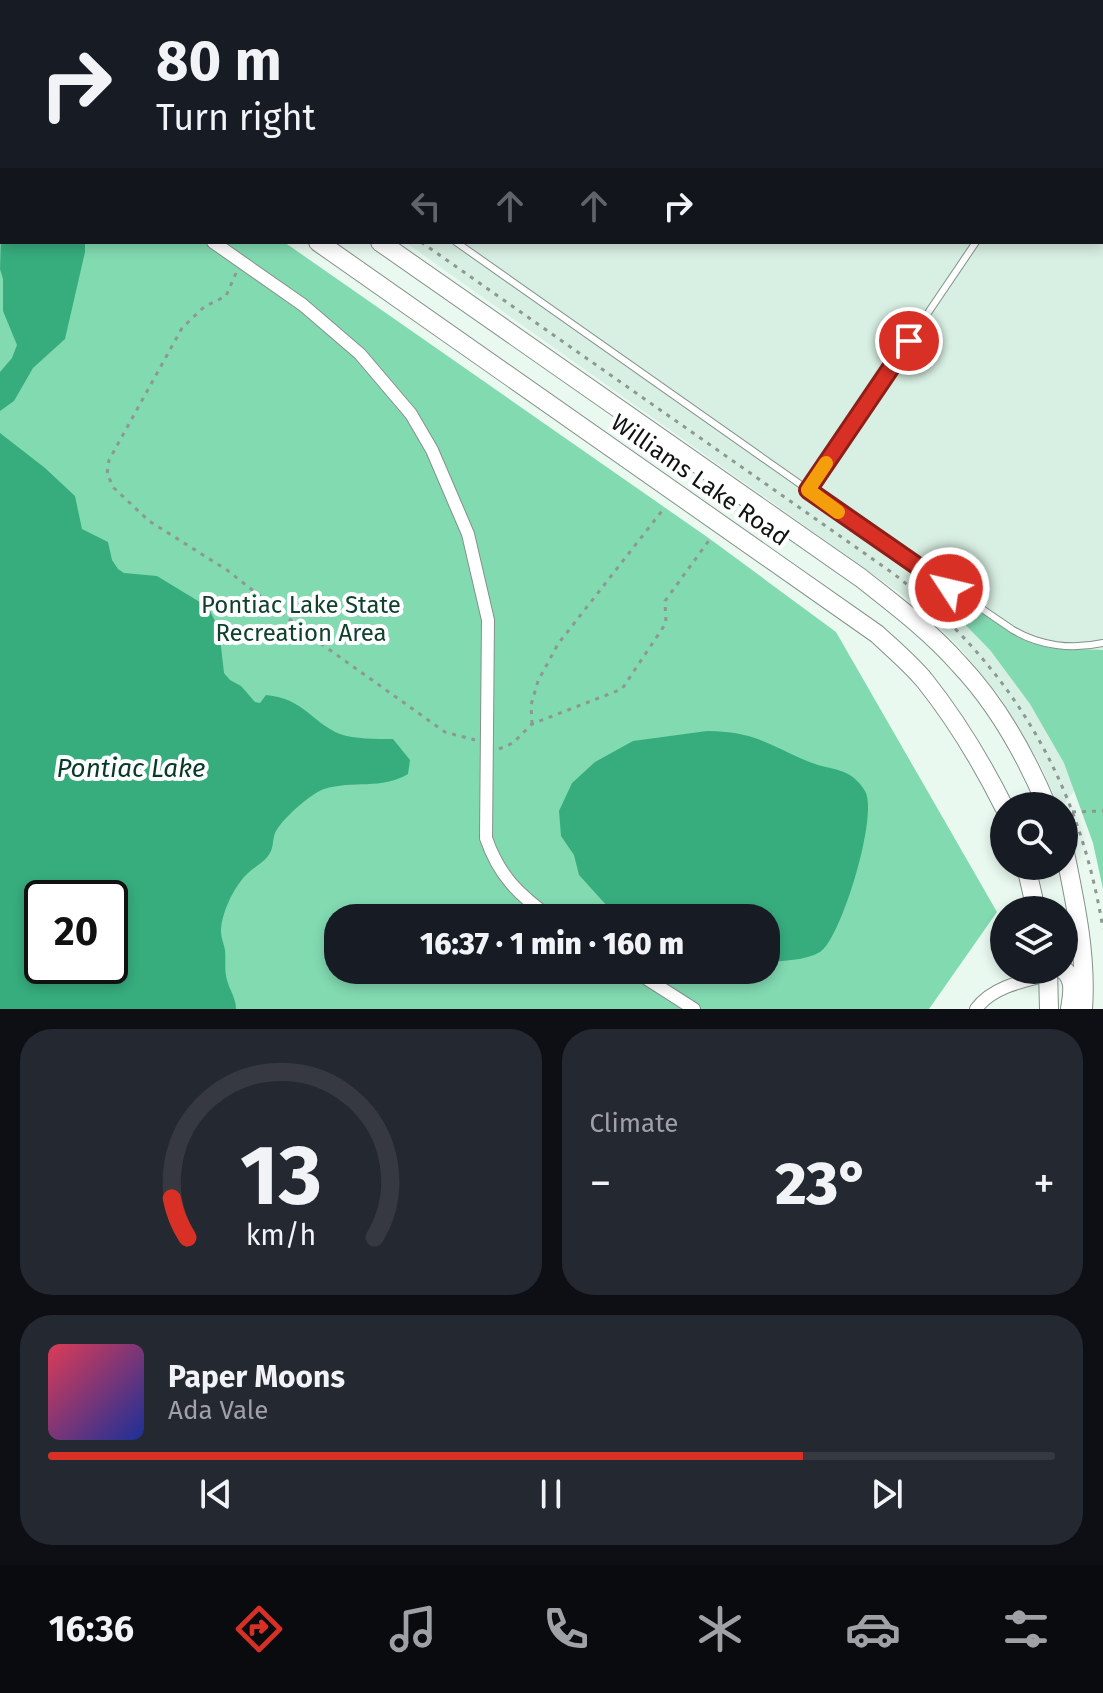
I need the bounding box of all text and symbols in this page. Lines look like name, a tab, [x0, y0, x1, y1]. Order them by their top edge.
text: 80 m	[156, 28, 282, 95]
icon: right	[24, 32, 128, 136]
text: Turn right	[156, 96, 316, 140]
icon: left	[404, 184, 448, 228]
icon: ahead	[488, 184, 532, 228]
icon: ahead	[572, 184, 616, 228]
icon: right	[656, 184, 700, 228]
pin	[875, 307, 943, 375]
icon: arrive	[887, 319, 931, 363]
street label: Williams Lake Road	[606, 408, 794, 552]
position arrow	[907, 546, 991, 630]
park label: Pontiac Lake State Recreation Area	[201, 591, 401, 647]
water label: Pontiac Lake	[56, 753, 206, 784]
map controls	[990, 792, 1078, 984]
button: search	[990, 792, 1078, 880]
speed limit sign: 20	[24, 880, 128, 984]
button: layers	[990, 896, 1078, 984]
text: 16:37 · 1 min · 160 m	[420, 926, 684, 962]
text: Climate	[590, 1108, 678, 1139]
text: 13	[240, 1126, 322, 1226]
text: 23°	[775, 1148, 869, 1220]
text: −	[590, 1157, 612, 1210]
text: +	[1033, 1157, 1055, 1210]
text: km/h	[245, 1218, 316, 1253]
text: Paper Moons	[168, 1359, 345, 1395]
text: Ada Vale	[168, 1395, 268, 1426]
icon: previous	[194, 1472, 238, 1516]
icon: pause	[529, 1472, 573, 1516]
icon: next	[865, 1472, 909, 1516]
icon: directions	[231, 1601, 287, 1657]
icon: music	[385, 1601, 441, 1657]
icon: phone	[538, 1601, 594, 1657]
icon: climate	[692, 1601, 748, 1657]
icon: car	[845, 1601, 901, 1657]
icon: filters	[998, 1601, 1054, 1657]
text: 16:36	[49, 1607, 134, 1651]

